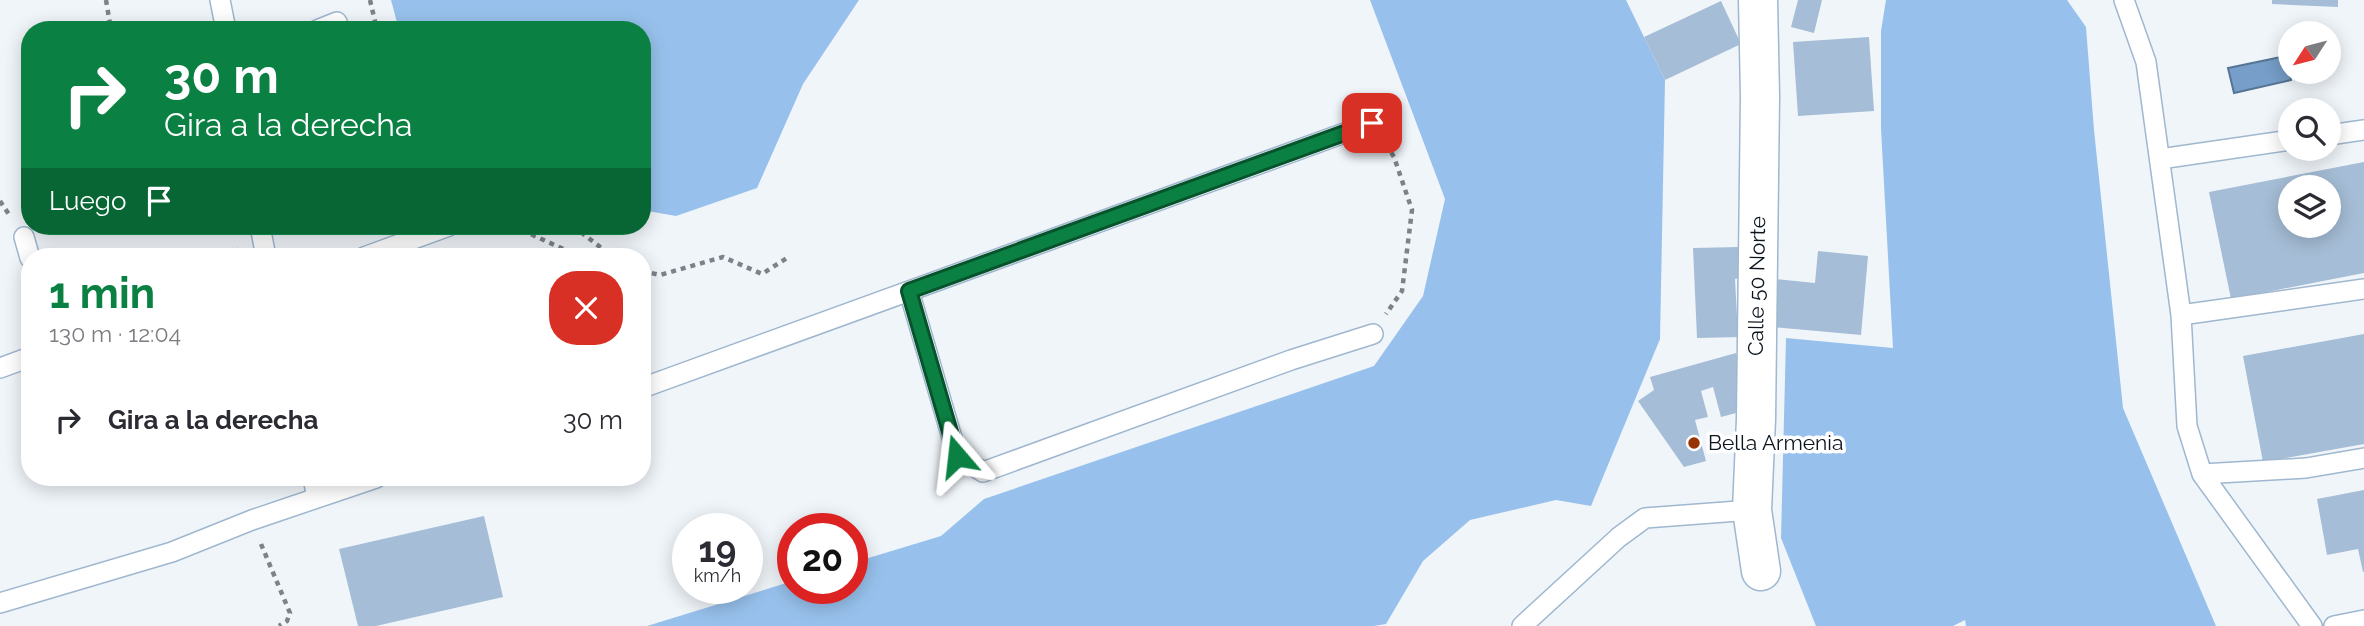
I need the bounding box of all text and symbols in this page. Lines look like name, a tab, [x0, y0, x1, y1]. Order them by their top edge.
north arrow	[2278, 21, 2342, 84]
map controls	[2278, 21, 2341, 238]
text: 30 m	[164, 47, 279, 104]
icon: right	[49, 49, 140, 140]
pin	[1342, 93, 1402, 153]
button: search	[2278, 98, 2341, 161]
icon: arrive	[1353, 104, 1391, 142]
text: Gira a la derecha	[164, 106, 412, 143]
button: layers	[2278, 175, 2341, 238]
icon: arrive	[140, 182, 178, 220]
text: Luego	[49, 186, 126, 216]
street label: Calle 50 Norte	[1743, 216, 1770, 356]
text: 1 min	[49, 269, 155, 318]
button: close	[549, 271, 623, 345]
text: 130 m · 12:04	[49, 320, 181, 347]
icon: right	[49, 401, 87, 439]
text: Gira a la derecha	[108, 405, 318, 435]
text: 30 m	[563, 405, 623, 435]
position arrow	[920, 419, 994, 493]
place label: Bella Armenia	[1708, 430, 1843, 455]
marker: Bella Armenia	[1686, 435, 1702, 451]
speed limit sign: 20	[777, 513, 868, 604]
text: 19	[699, 529, 736, 570]
text: km/h	[694, 565, 741, 586]

